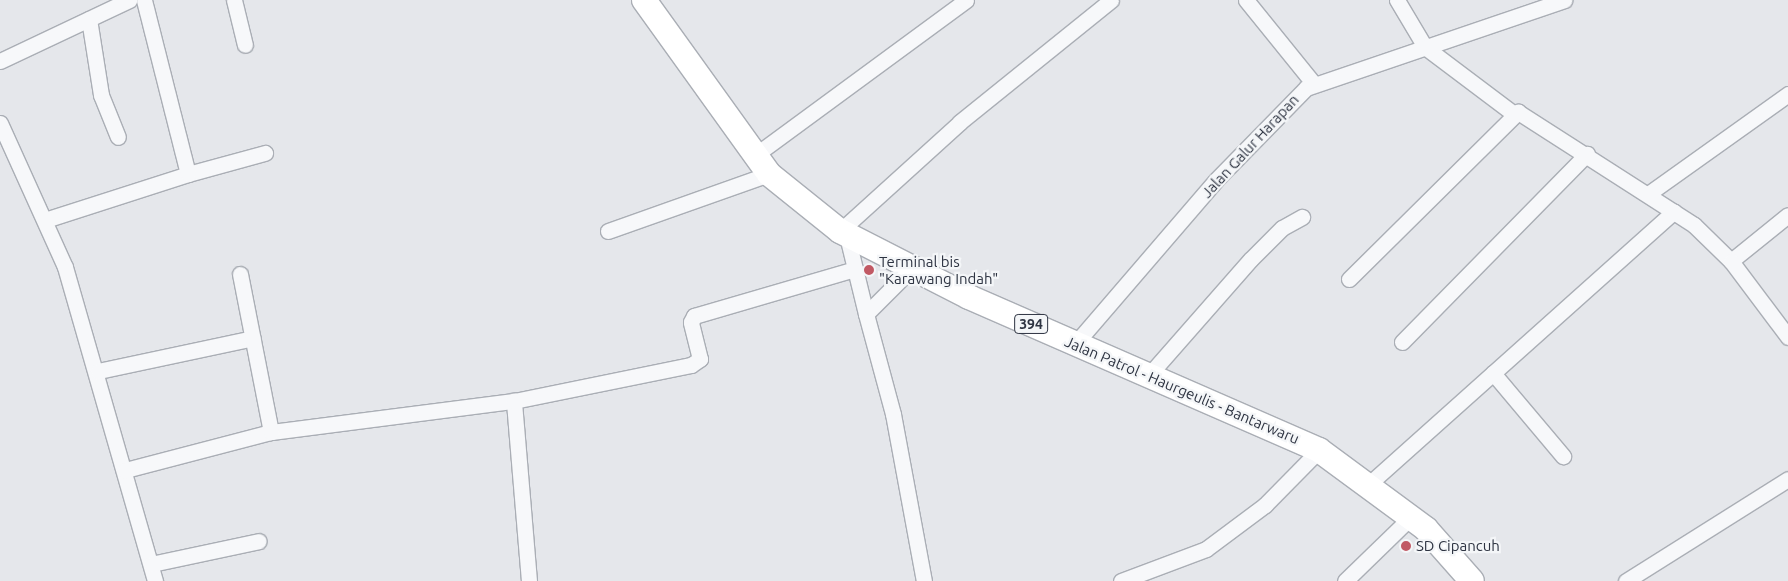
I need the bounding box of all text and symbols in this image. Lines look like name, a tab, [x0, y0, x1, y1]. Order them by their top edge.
street label: Jalan Galur Harapan	[1198, 91, 1302, 201]
place label: Terminal bis "Karawang Indah"	[879, 252, 998, 287]
marker: Terminal bis "Karawang Indah"	[863, 264, 875, 276]
road number: 394	[1014, 312, 1048, 336]
street label: Jalan Patrol - Haurgeulis - Bantarwaru	[1062, 332, 1302, 448]
place label: SD Cipancuh	[1416, 537, 1500, 555]
marker: SD Cipancuh	[1400, 540, 1412, 552]

